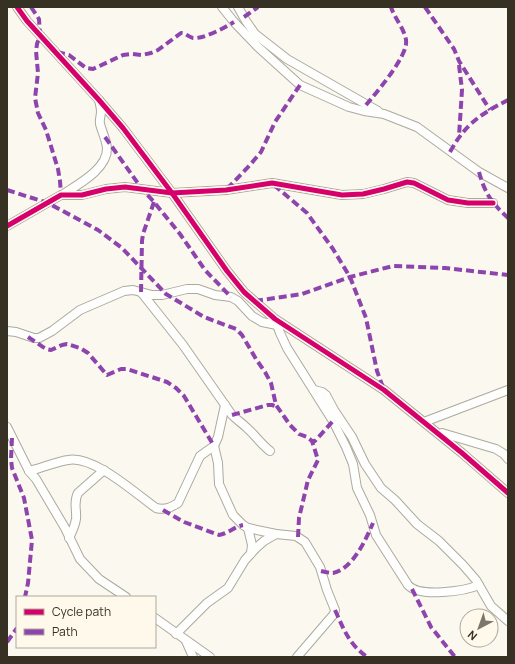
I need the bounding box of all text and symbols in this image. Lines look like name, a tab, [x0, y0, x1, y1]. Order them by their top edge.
legend	[16, 596, 156, 648]
text: Cycle path	[52, 603, 111, 620]
north arrow	[459, 608, 499, 648]
text: Path	[52, 623, 78, 640]
text: N	[464, 628, 480, 644]

